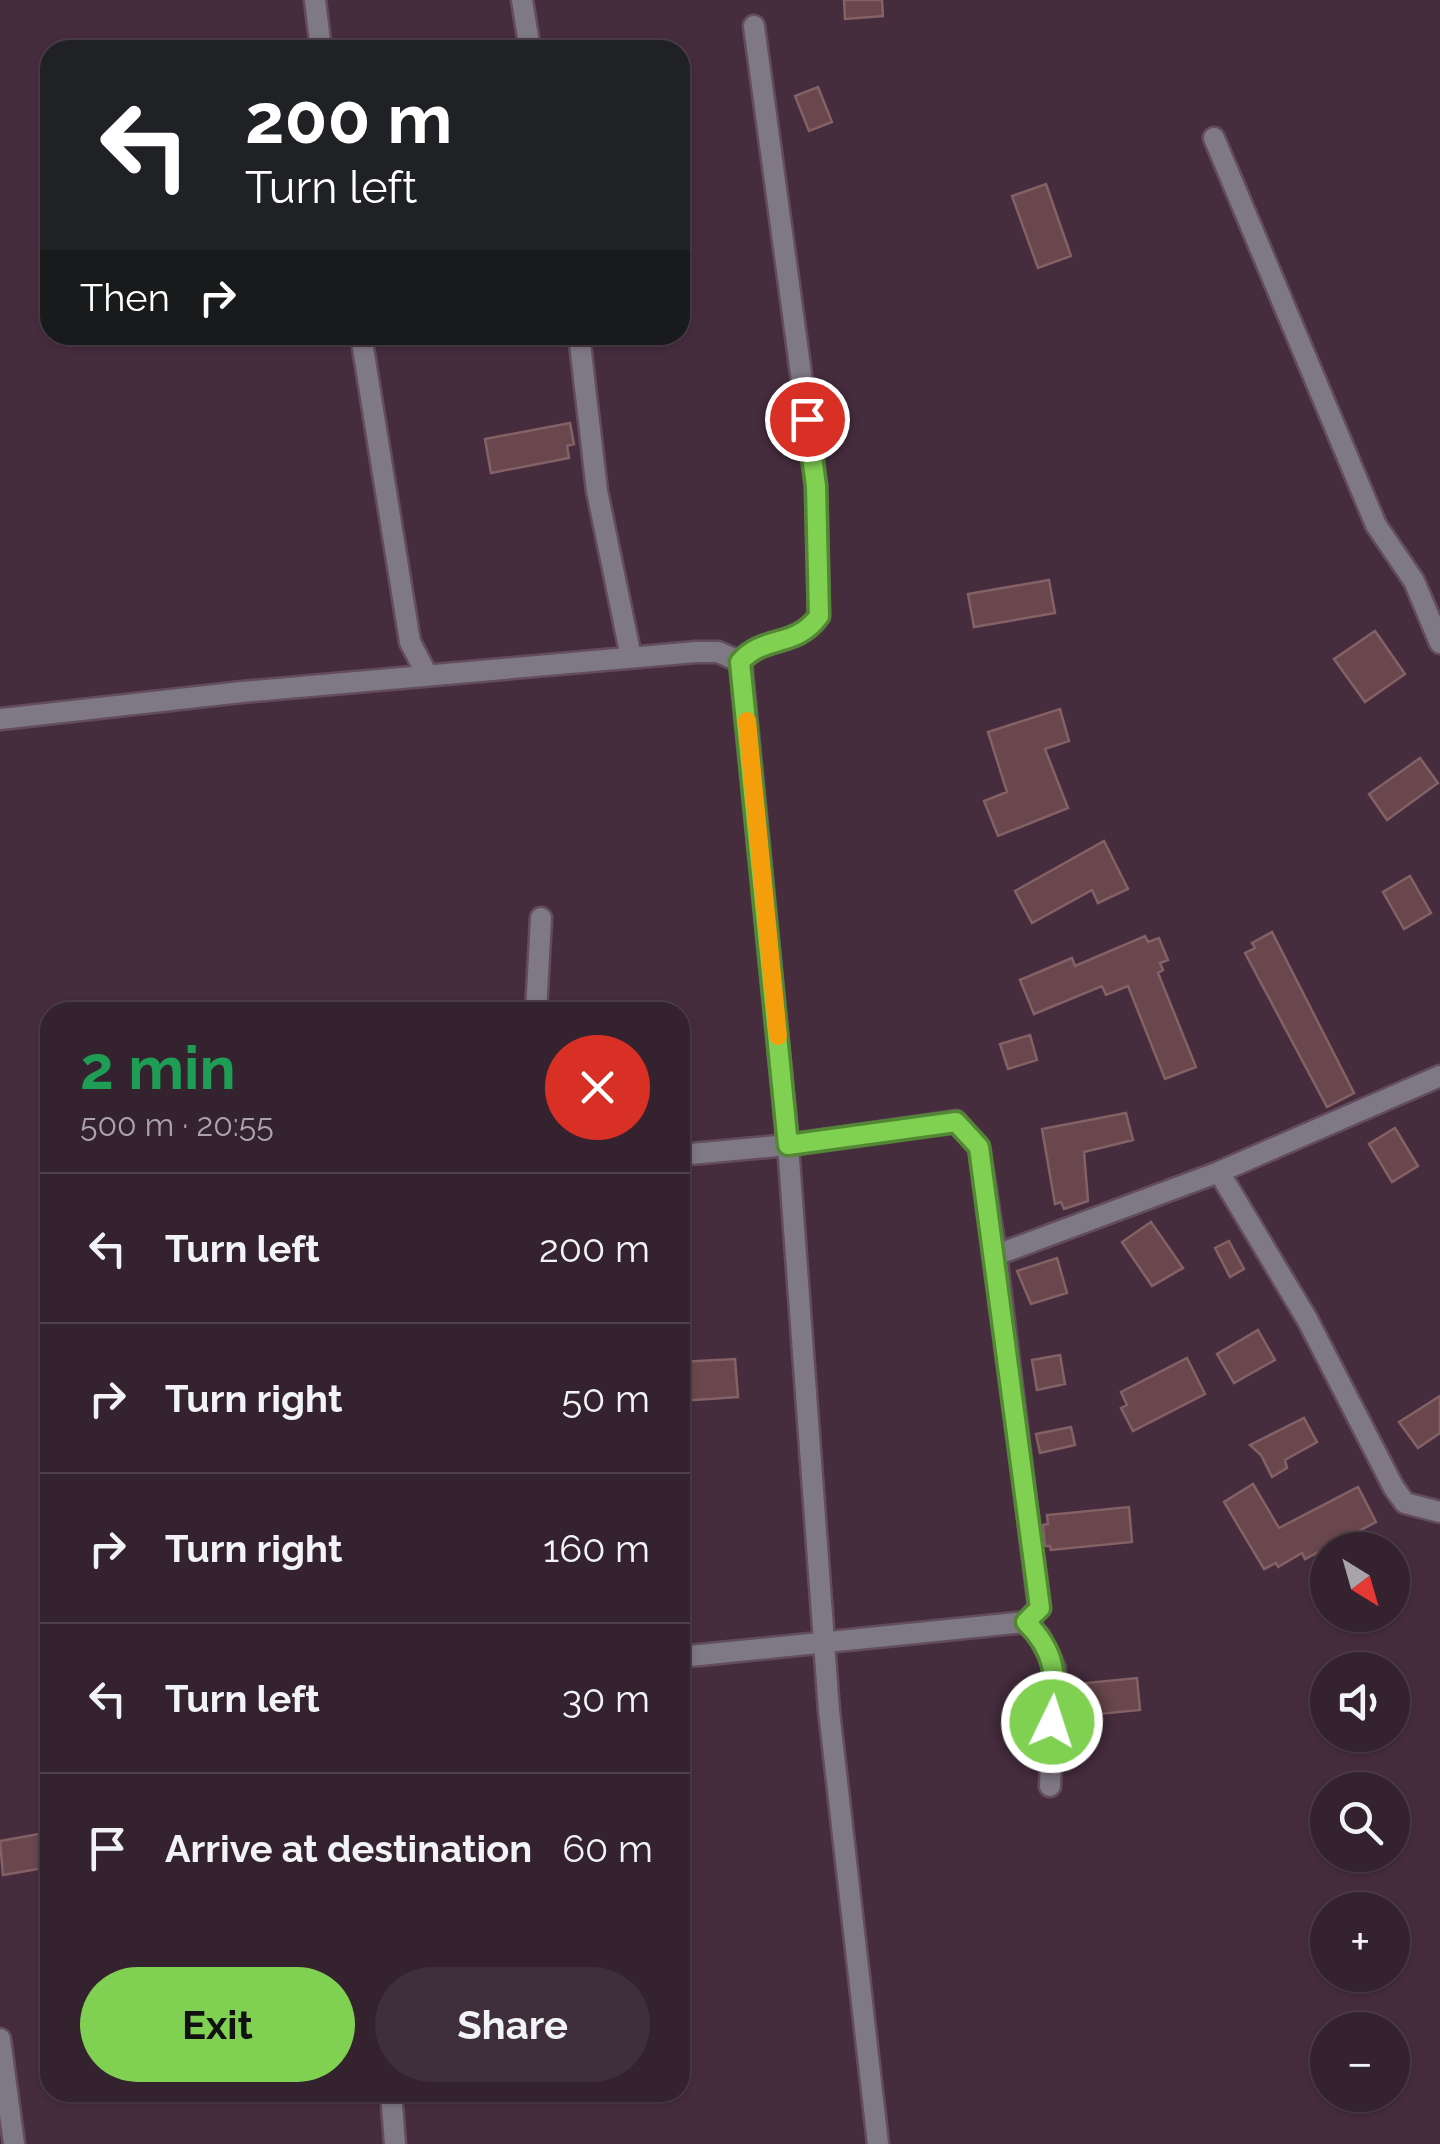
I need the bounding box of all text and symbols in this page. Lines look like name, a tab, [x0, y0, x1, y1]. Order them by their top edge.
text: 200 m	[245, 77, 452, 159]
icon: left	[80, 80, 210, 210]
text: Turn left	[245, 161, 417, 214]
icon: right	[190, 270, 245, 325]
text: Then	[80, 275, 170, 320]
pin	[765, 377, 850, 462]
icon: arrive	[780, 392, 835, 447]
text: 2 min	[80, 1033, 236, 1103]
button: close	[545, 1035, 650, 1140]
text: 500 m · 20:55	[80, 1106, 274, 1143]
icon: left	[80, 1221, 135, 1276]
text: Turn left	[165, 1226, 320, 1271]
text: 200 m	[539, 1226, 650, 1271]
icon: right	[80, 1371, 135, 1426]
text: Turn right	[165, 1376, 342, 1421]
text: 50 m	[561, 1376, 650, 1421]
icon: right	[80, 1521, 135, 1576]
text: Turn right	[165, 1526, 342, 1571]
text: 160 m	[543, 1526, 650, 1571]
north arrow	[1310, 1532, 1410, 1632]
map controls	[1310, 1532, 1410, 2112]
button: sound	[1310, 1652, 1410, 1752]
position arrow	[1000, 1670, 1104, 1774]
icon: left	[80, 1671, 135, 1726]
text: Turn left	[165, 1676, 320, 1721]
text: 30 m	[562, 1676, 650, 1721]
button: search	[1310, 1772, 1410, 1872]
icon: arrive	[80, 1821, 135, 1876]
text: Arrive at destination	[165, 1826, 532, 1871]
text: 60 m	[562, 1826, 653, 1871]
button: +	[1310, 1892, 1410, 1992]
button: Exit	[80, 1967, 355, 2082]
button: Share	[375, 1967, 650, 2082]
button: −	[1310, 2012, 1410, 2112]

